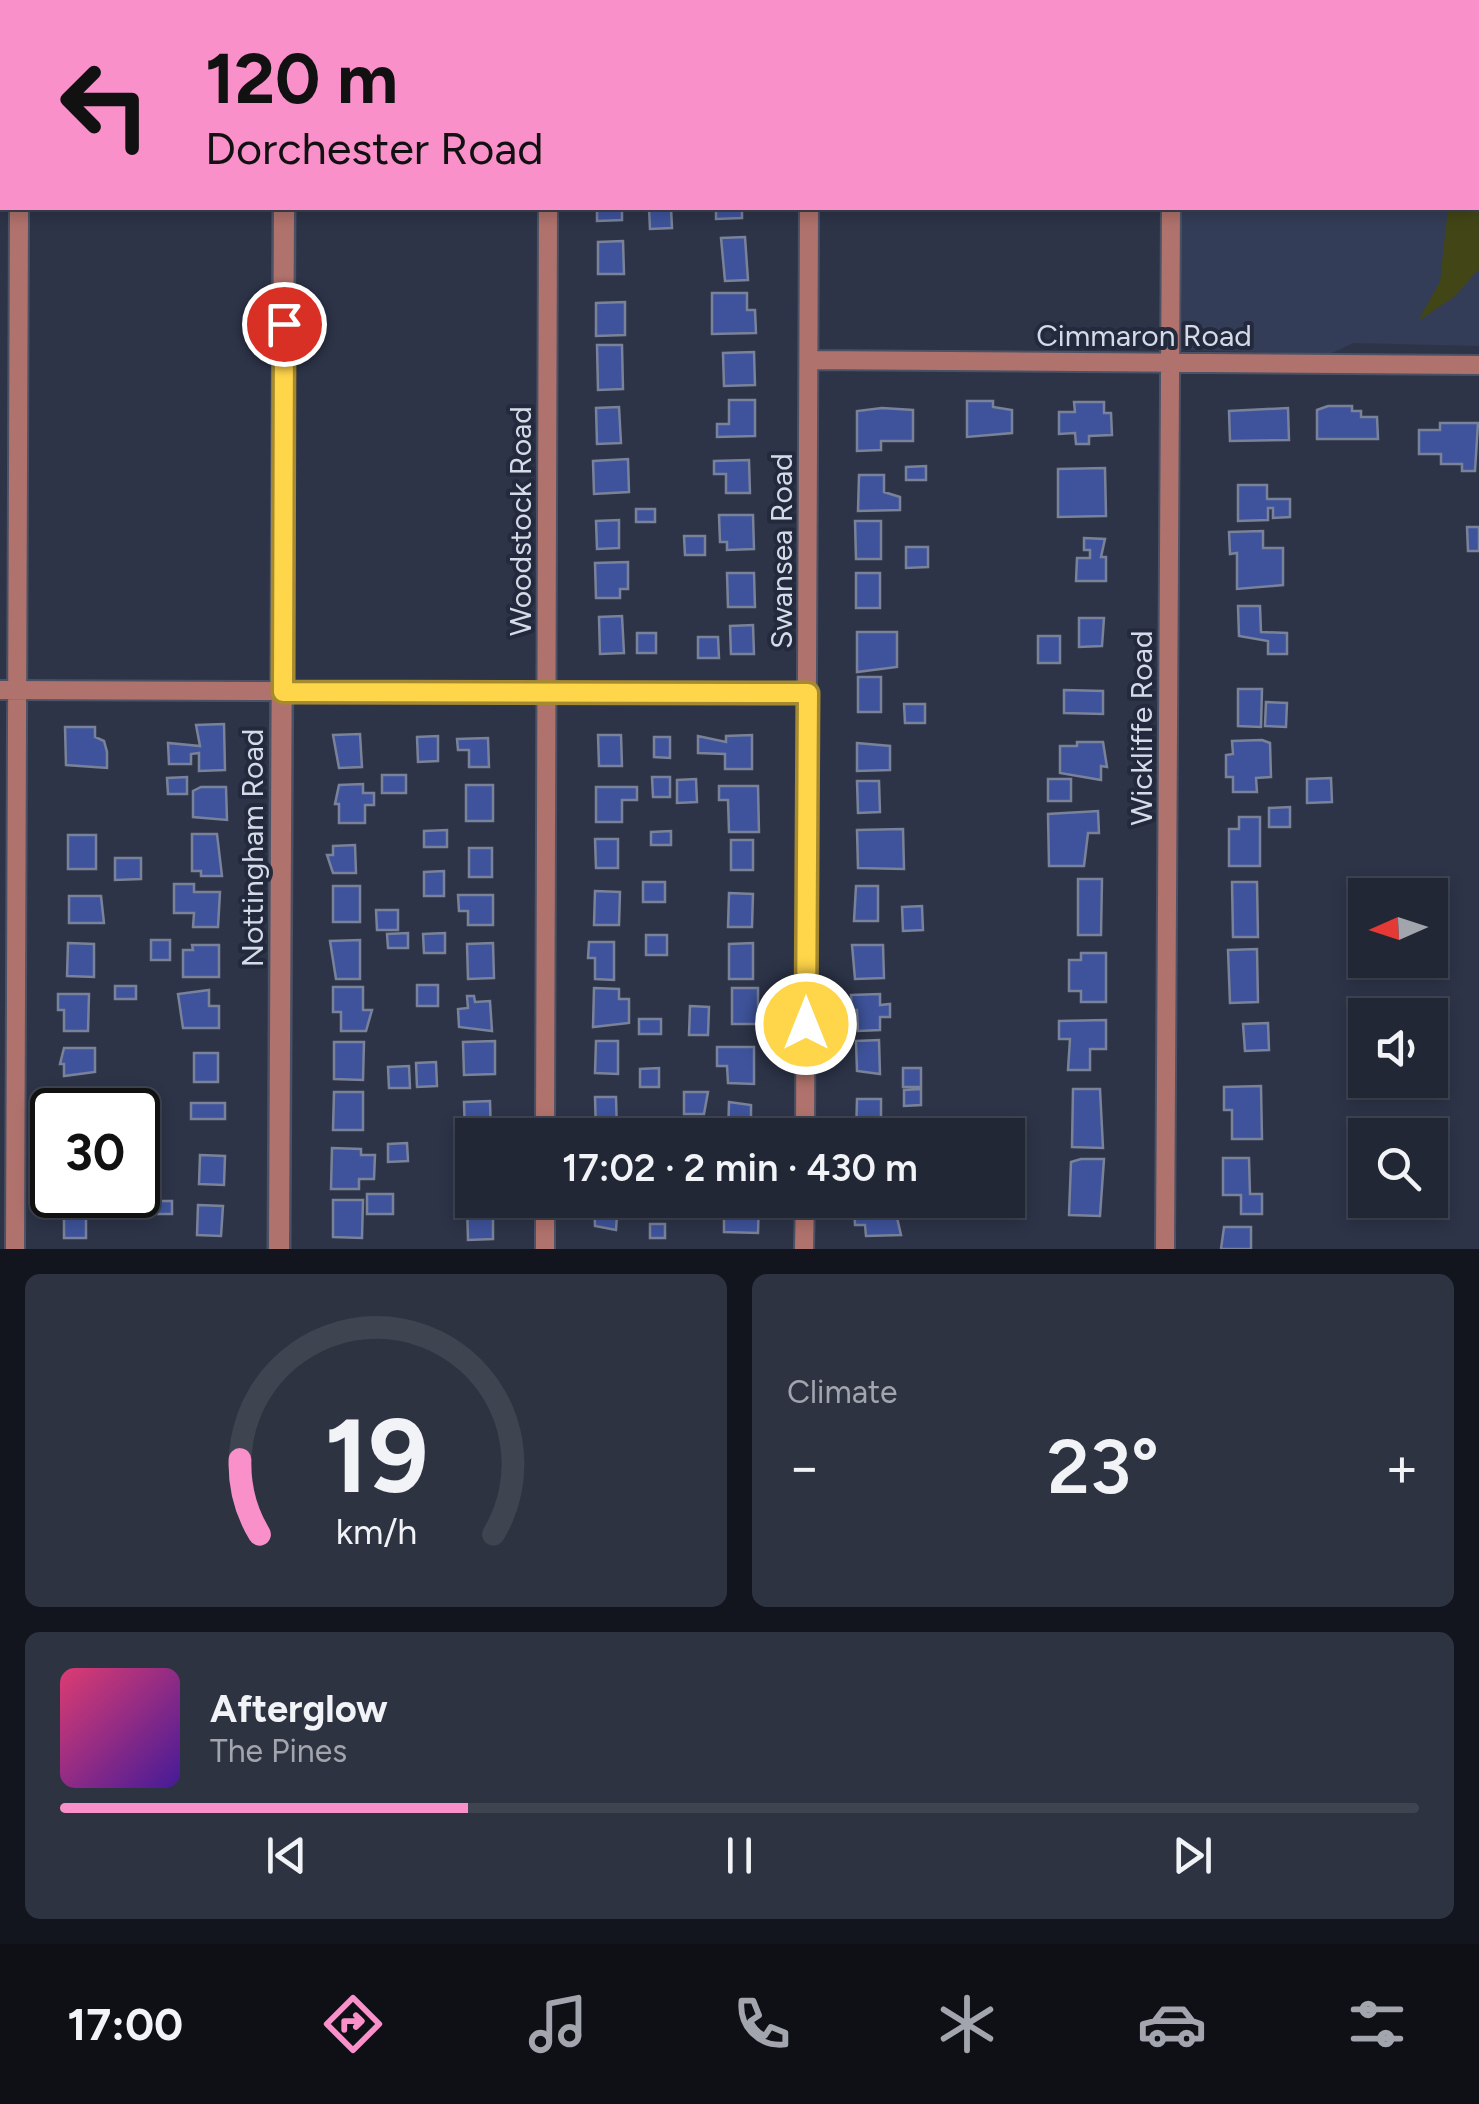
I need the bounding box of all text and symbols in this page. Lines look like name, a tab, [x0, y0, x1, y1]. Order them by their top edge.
text: 120 m	[205, 36, 398, 121]
icon: left	[40, 40, 170, 170]
text: Dorchester Road	[205, 121, 544, 175]
pin	[242, 282, 327, 367]
icon: arrive	[257, 297, 312, 352]
street label: Cimmaron Road	[1036, 317, 1252, 354]
street label: Woodstock Road	[502, 406, 539, 636]
street label: Swansea Road	[763, 453, 800, 649]
street label: Wickliffe Road	[1123, 631, 1160, 826]
street label: Nottingham Road	[234, 729, 271, 967]
north arrow	[1348, 878, 1448, 978]
map controls	[1348, 878, 1448, 1218]
position arrow	[754, 972, 858, 1076]
button: sound	[1348, 998, 1448, 1098]
speed limit sign: 30	[30, 1088, 160, 1218]
button: search	[1348, 1118, 1448, 1218]
text: 17:02 · 2 min · 430 m	[562, 1145, 918, 1191]
text: Climate	[787, 1373, 898, 1411]
text: 19	[324, 1393, 428, 1518]
text: 23°	[1047, 1422, 1159, 1512]
text: −	[787, 1434, 821, 1500]
text: +	[1385, 1434, 1419, 1500]
text: km/h	[335, 1510, 417, 1553]
text: Afterglow	[210, 1686, 388, 1732]
text: The Pines	[210, 1732, 347, 1770]
icon: previous	[259, 1828, 314, 1883]
icon: pause	[712, 1828, 767, 1883]
icon: next	[1165, 1828, 1220, 1883]
icon: directions	[318, 1989, 388, 2059]
icon: music	[523, 1989, 593, 2059]
icon: phone	[727, 1989, 797, 2059]
icon: climate	[932, 1989, 1002, 2059]
icon: car	[1137, 1989, 1207, 2059]
icon: filters	[1342, 1989, 1412, 2059]
text: 17:00	[67, 1997, 183, 2051]

